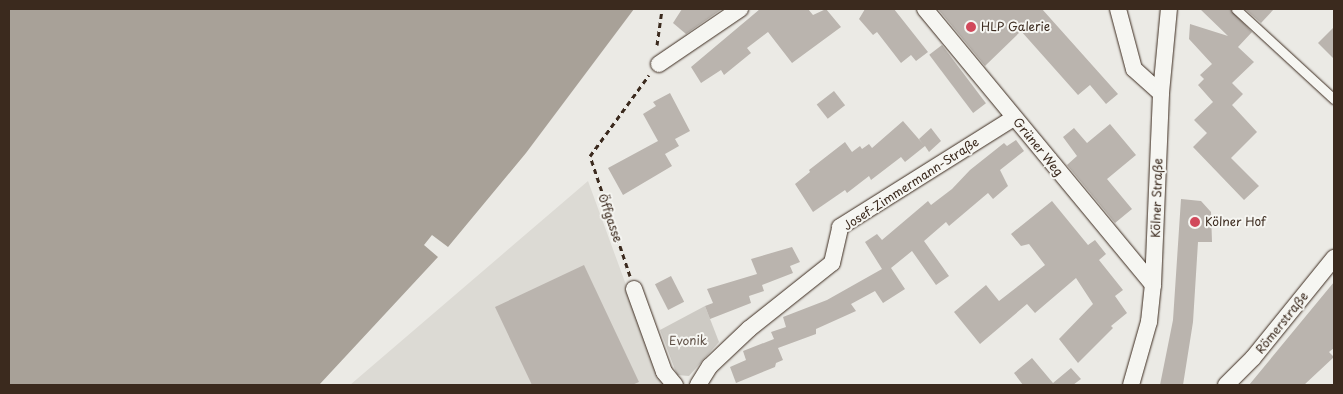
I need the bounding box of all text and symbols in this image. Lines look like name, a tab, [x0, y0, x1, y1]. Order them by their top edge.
place label: HLP Galerie	[981, 20, 1051, 34]
marker: HLP Galerie	[965, 21, 977, 33]
street label: Grüner Weg	[1010, 115, 1066, 179]
street label: Josef-Zimmermann-Straße	[841, 135, 981, 233]
street label: Kölner Straße	[1148, 158, 1166, 238]
street label: Öffgasse	[595, 192, 625, 244]
place label: Kölner Hof	[1205, 215, 1266, 229]
marker: Kölner Hof	[1189, 216, 1201, 228]
street label: Römerstraße	[1253, 289, 1311, 357]
park label: Evonik	[669, 334, 707, 348]

